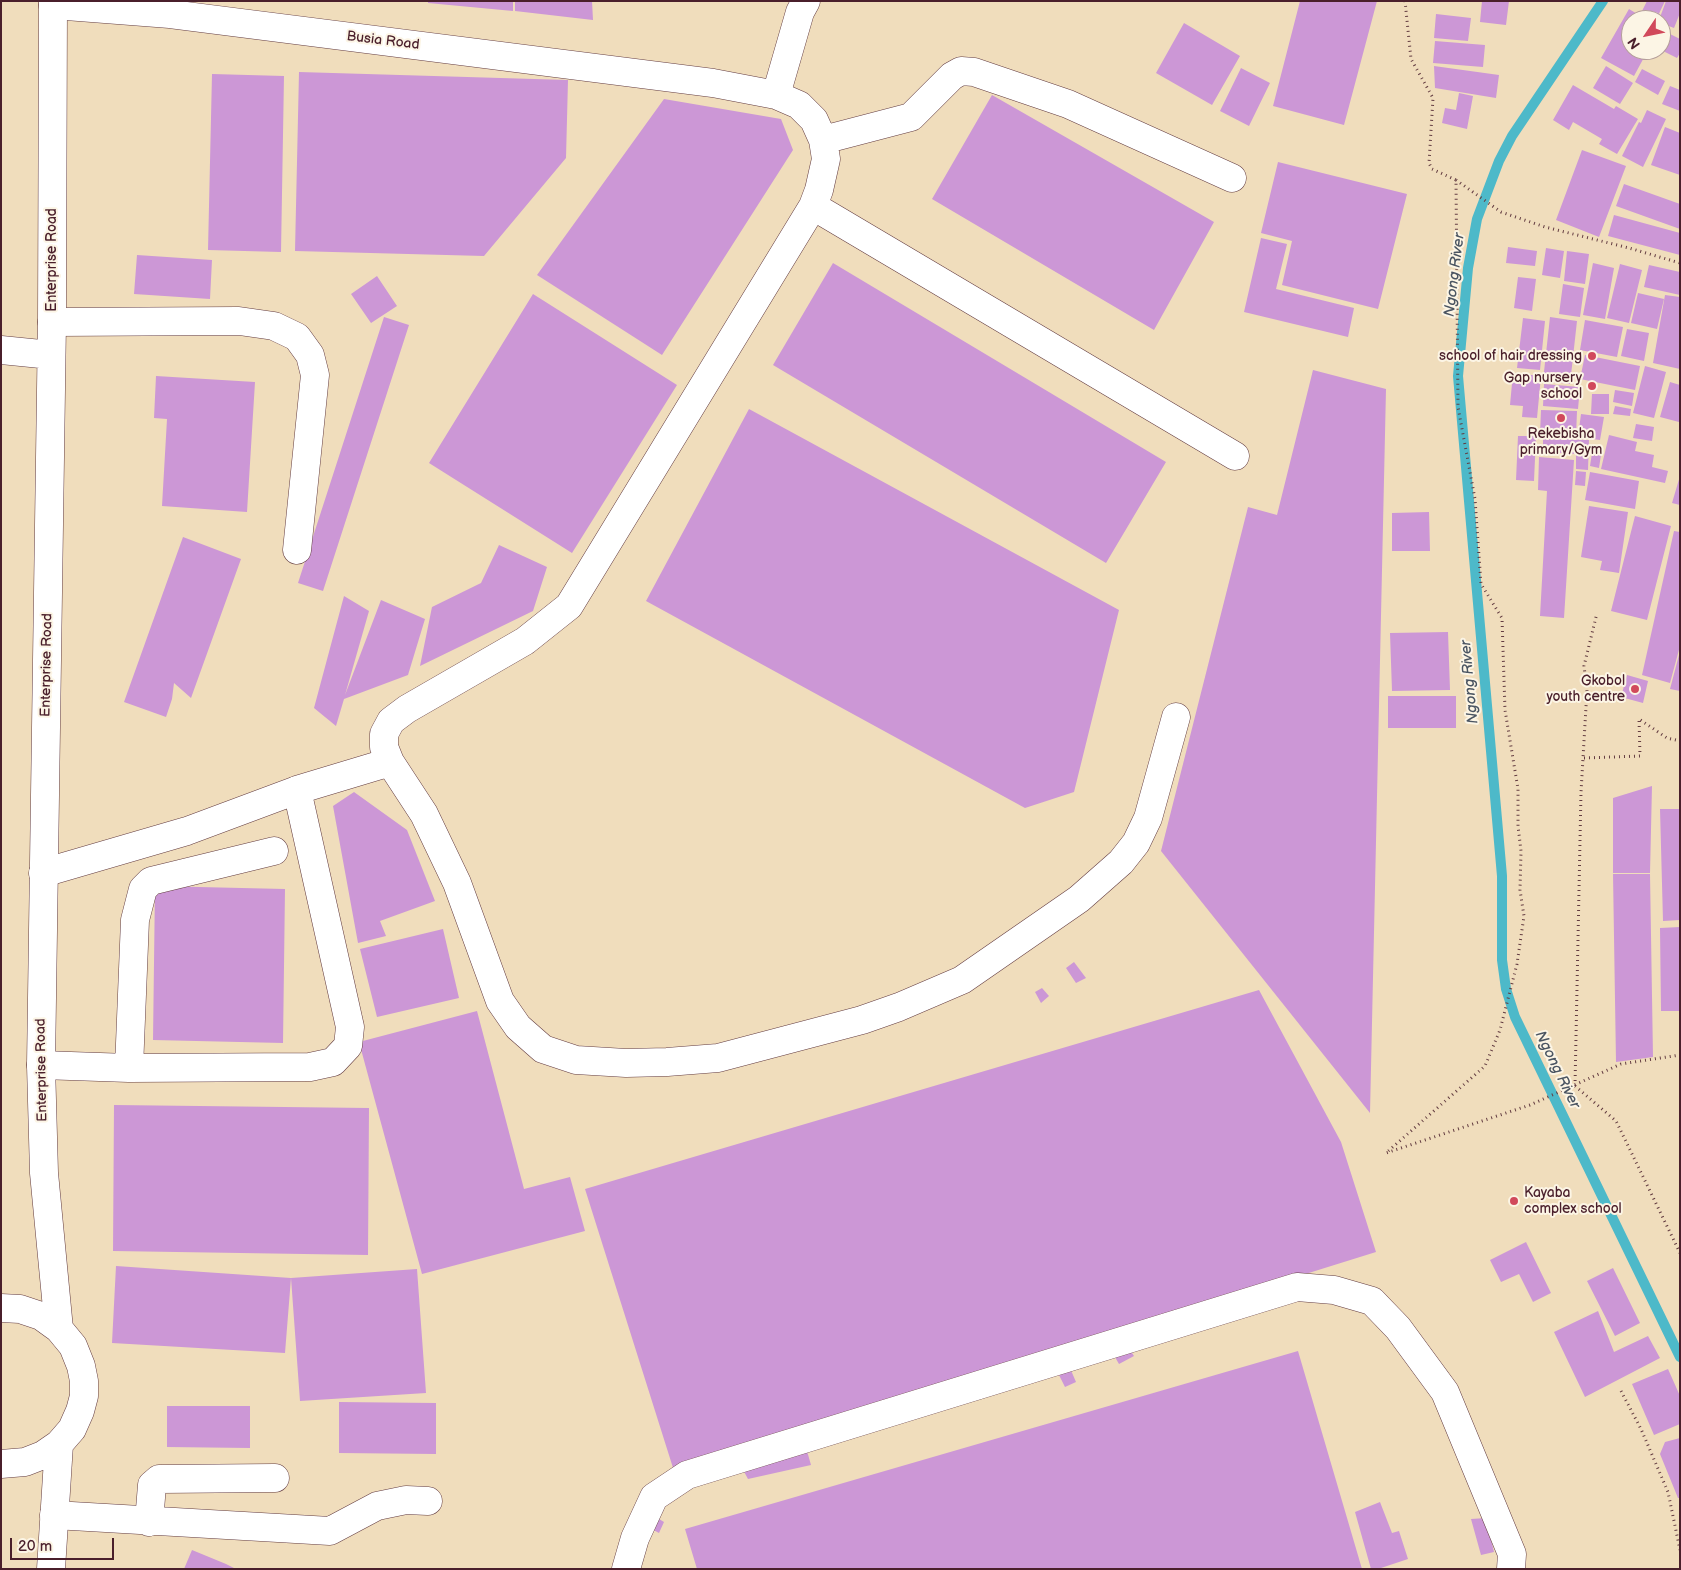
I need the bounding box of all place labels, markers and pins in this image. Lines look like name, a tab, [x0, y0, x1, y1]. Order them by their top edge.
place label: school of hair dressing	[1439, 348, 1582, 364]
marker: school of hair dressing	[1586, 350, 1598, 362]
place label: Gap nursery school	[1504, 370, 1582, 402]
marker: Gap nursery school	[1586, 380, 1598, 392]
marker: Rekebisha primary/Gym	[1555, 412, 1567, 424]
place label: Rekebisha primary/Gym	[1520, 426, 1602, 458]
place label: Gkobol youth centre	[1547, 673, 1625, 706]
marker: Gkobol youth centre	[1629, 683, 1641, 695]
place label: Kayaba complex school	[1524, 1185, 1622, 1218]
marker: Kayaba complex school	[1508, 1195, 1520, 1207]

